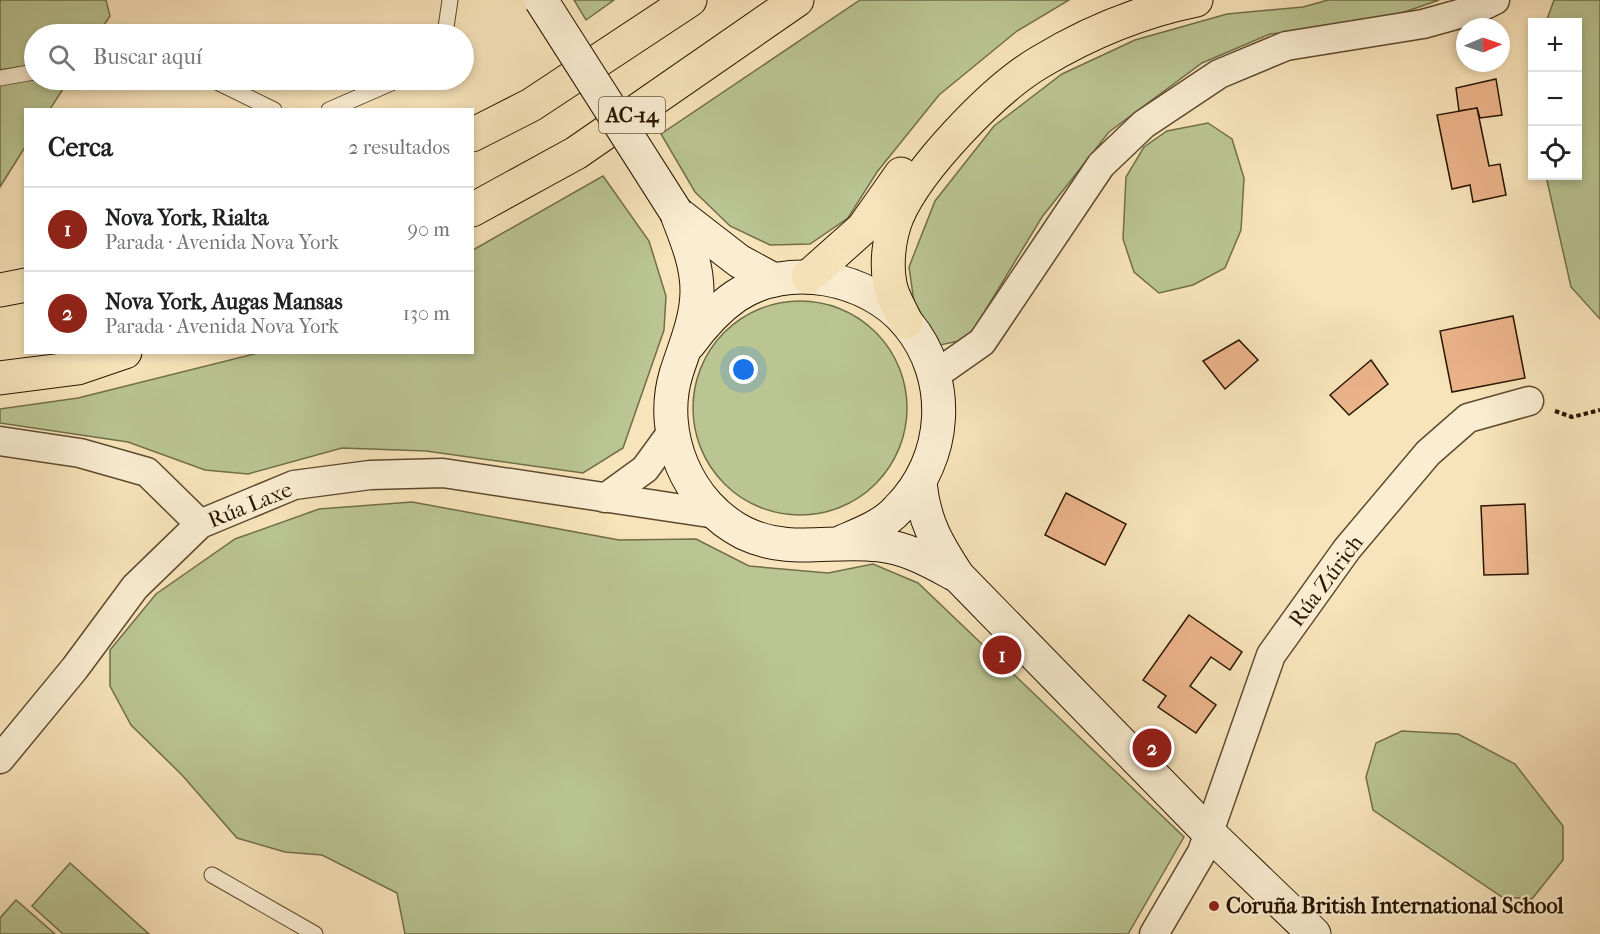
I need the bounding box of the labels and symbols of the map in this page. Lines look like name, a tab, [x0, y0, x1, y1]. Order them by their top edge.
north arrow	[1456, 18, 1510, 72]
road number: AC-14	[599, 97, 665, 133]
your location	[729, 355, 758, 384]
street label: Rúa Laxe	[204, 476, 296, 534]
street label: Rúa Zúrich	[1283, 530, 1369, 632]
pin: 1	[982, 632, 1022, 678]
pin: 2	[1132, 726, 1172, 771]
place label: Coruña British International School	[1226, 893, 1564, 919]
marker: Coruña British International School	[1207, 899, 1221, 913]

